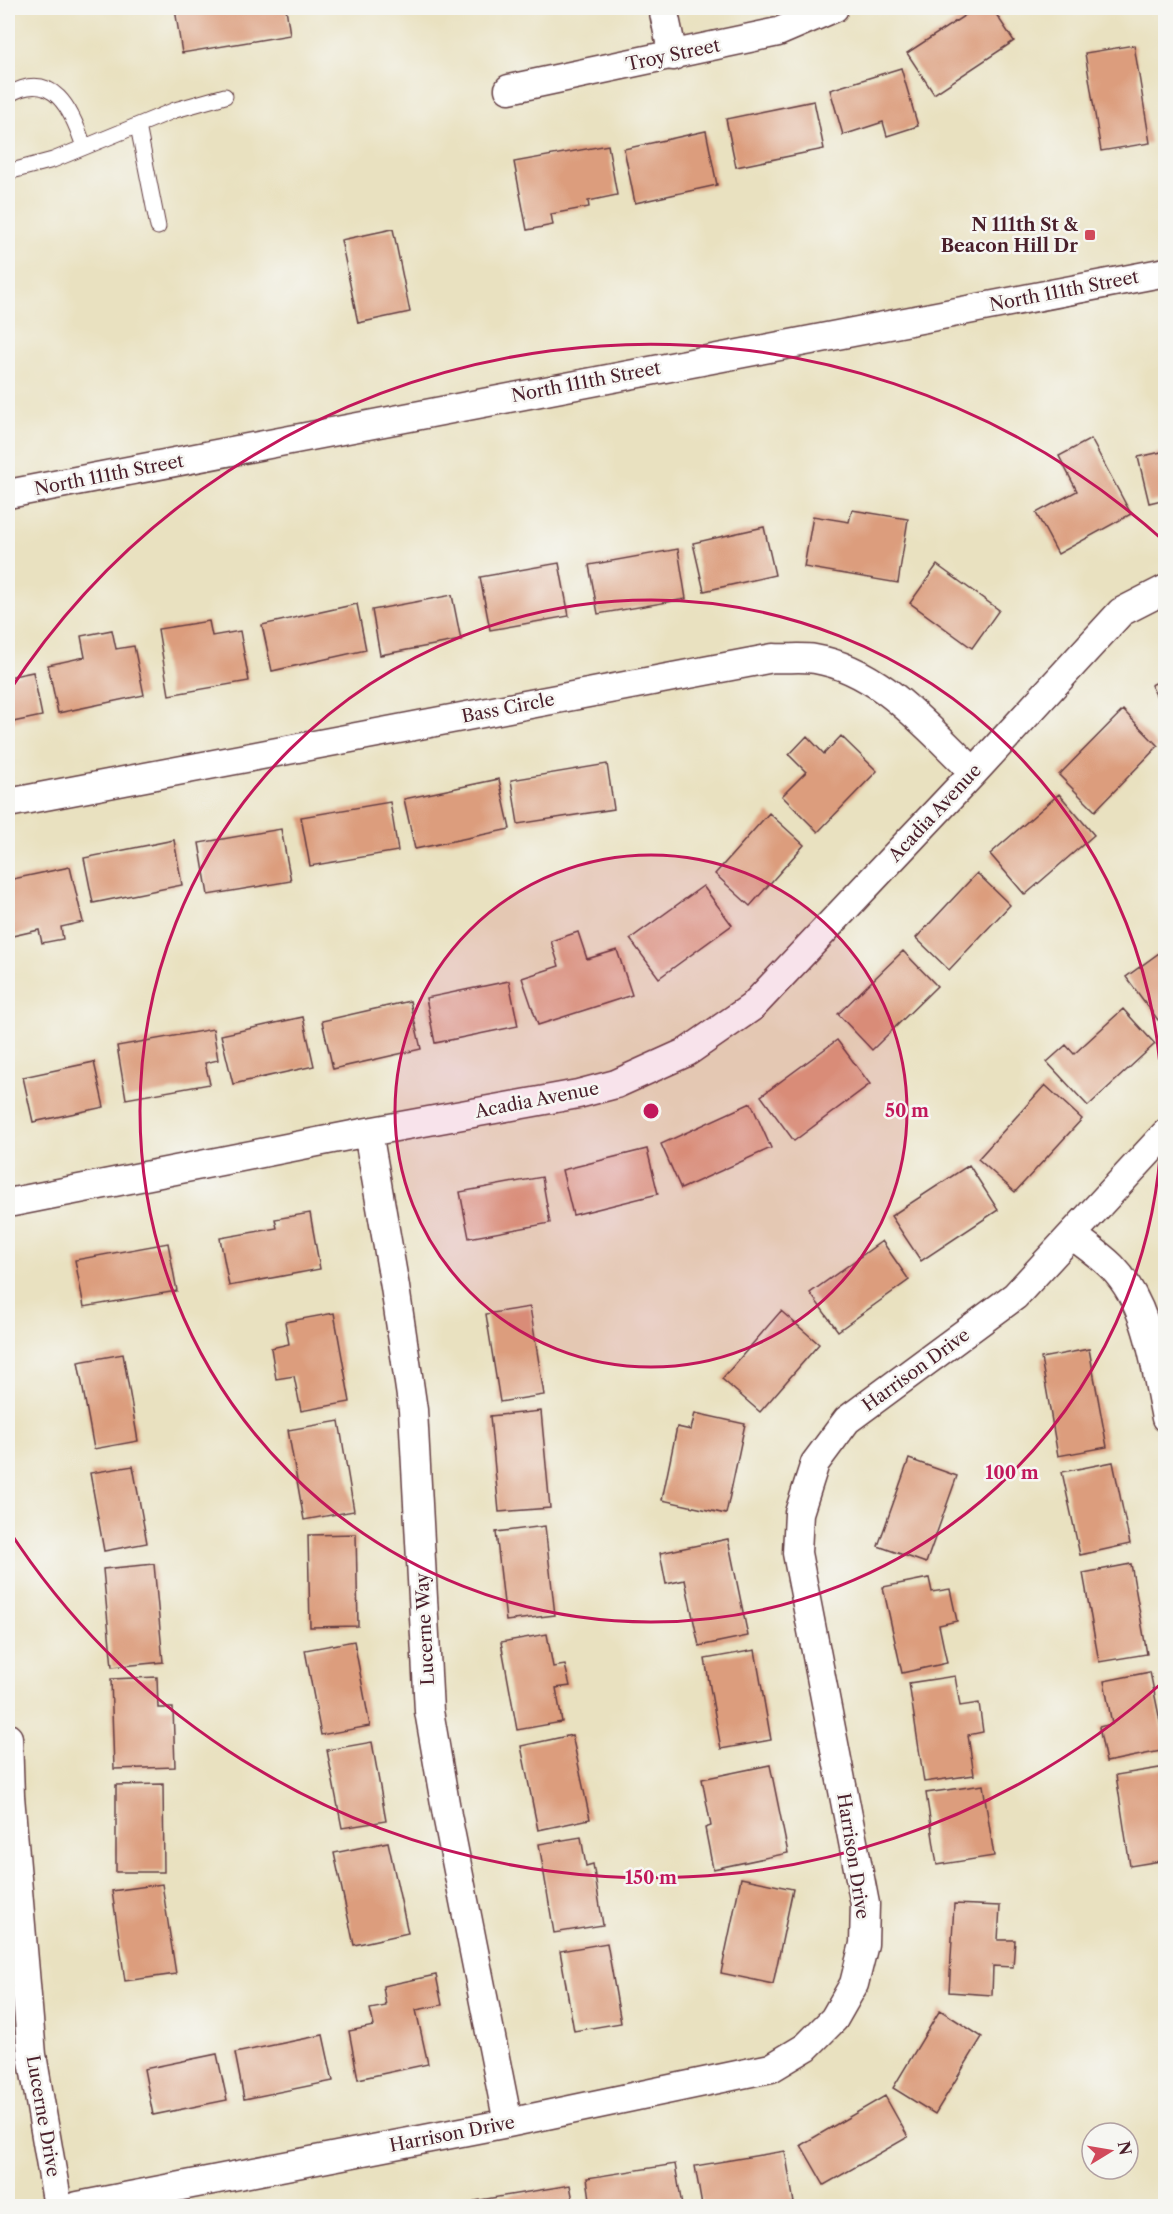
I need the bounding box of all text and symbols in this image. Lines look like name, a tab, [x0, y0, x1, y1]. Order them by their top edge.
street label: Troy Street	[624, 34, 723, 76]
place label: N 111th St & Beacon Hill Dr	[941, 214, 1078, 257]
marker: N 111th St & Beacon Hill Dr	[1083, 228, 1097, 242]
street label: North 111th Street	[987, 266, 1141, 316]
street label: North 111th Street	[509, 357, 663, 407]
street label: North 111th Street	[32, 450, 186, 500]
street label: Bass Circle	[460, 688, 556, 728]
street label: Acadia Avenue	[883, 760, 986, 867]
street label: Acadia Avenue	[472, 1077, 601, 1123]
text: 50 m	[885, 1100, 929, 1122]
centre of rings	[641, 1101, 661, 1121]
street label: Harrison Drive	[858, 1324, 974, 1416]
text: 100 m	[985, 1462, 1039, 1484]
street label: Lucerne Way	[411, 1571, 439, 1686]
street label: Harrison Drive	[832, 1791, 874, 1921]
text: 150 m	[625, 1867, 677, 1889]
street label: Lucerne Drive	[21, 2054, 65, 2178]
street label: Harrison Drive	[387, 2111, 517, 2157]
north arrow	[1080, 2121, 1140, 2181]
text: N	[1114, 2139, 1136, 2157]

